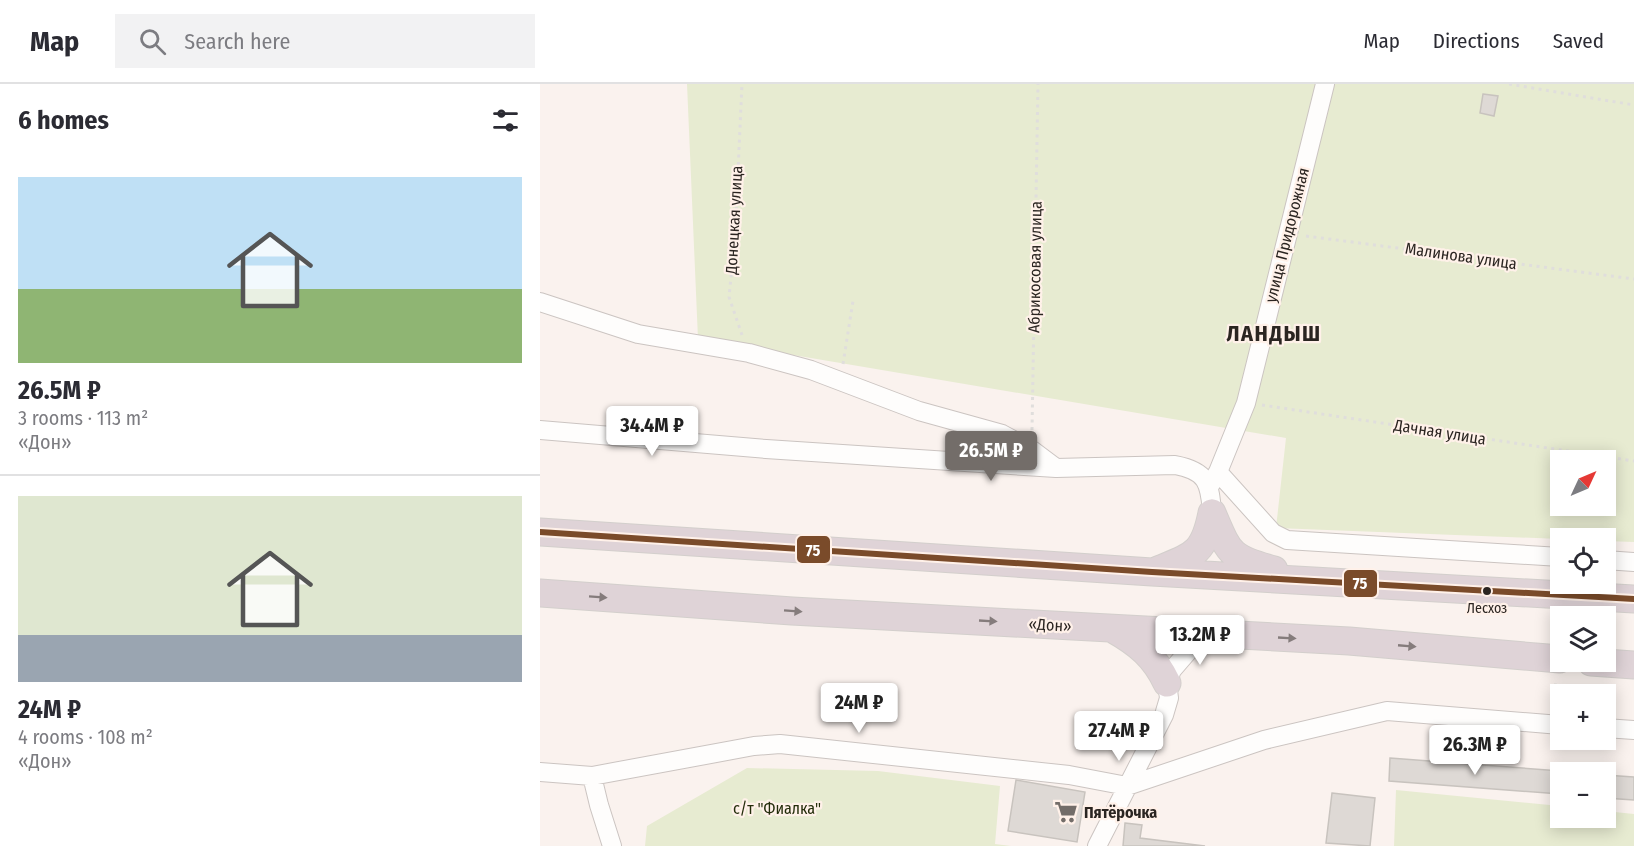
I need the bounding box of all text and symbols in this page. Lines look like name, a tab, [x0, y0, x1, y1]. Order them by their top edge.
search box	[115, 14, 535, 68]
text: Map	[30, 25, 79, 58]
icon: search	[136, 25, 169, 58]
text: Search here	[184, 28, 290, 55]
text: Map	[1363, 28, 1400, 54]
text: Directions	[1433, 28, 1520, 54]
text: Saved	[1553, 28, 1604, 54]
icon: filters	[489, 104, 522, 137]
text: 6 homes	[18, 105, 109, 136]
street label: Донецкая улица	[722, 165, 746, 276]
street label: улица Придорожная	[1261, 166, 1313, 304]
street label: Абрикосовая улица	[1024, 201, 1046, 333]
icon: home	[216, 216, 324, 324]
street label: Малинова улица	[1404, 239, 1518, 273]
district label: ЛАНДЫШ	[1226, 320, 1322, 347]
text: 26.5M ₽	[18, 375, 101, 406]
text: 3 rooms · 113 m²	[18, 406, 148, 430]
pin: 34.4M ₽	[597, 406, 707, 457]
text: 34.4M ₽	[620, 413, 684, 437]
street label: Дачная улица	[1392, 415, 1487, 449]
text: «Дон»	[18, 430, 72, 454]
pin: 26.5M ₽	[936, 431, 1046, 482]
text: 26.5M ₽	[959, 438, 1023, 462]
north arrow	[1550, 450, 1616, 516]
map controls	[1550, 450, 1616, 828]
button: locate	[1550, 528, 1616, 594]
icon: home	[216, 535, 324, 643]
line badge: 75	[796, 535, 831, 564]
text: 75	[806, 541, 820, 560]
line badge: 75	[1343, 569, 1378, 598]
text: 75	[1353, 574, 1367, 593]
marker: Лесхоз	[1481, 585, 1493, 597]
one-way arrow	[589, 592, 608, 602]
place label: Лесхоз	[1467, 600, 1507, 617]
one-way arrow	[783, 606, 802, 615]
button: layers	[1550, 606, 1616, 672]
street label: «Дон»	[1028, 614, 1072, 636]
pin: 13.2M ₽	[1145, 615, 1255, 666]
one-way arrow	[978, 617, 997, 626]
text: 13.2M ₽	[1169, 622, 1231, 646]
one-way arrow	[1278, 633, 1297, 643]
one-way arrow	[1397, 641, 1416, 651]
pin: 24M ₽	[817, 683, 901, 734]
button: +	[1550, 684, 1616, 750]
text: 24M ₽	[835, 690, 883, 714]
text: 24M ₽	[18, 694, 81, 725]
pin: 27.4M ₽	[1064, 711, 1174, 762]
text: 27.4M ₽	[1088, 718, 1150, 742]
text: 4 rooms · 108 m²	[18, 725, 153, 749]
pin: 26.3M ₽	[1420, 725, 1530, 776]
text: 26.3M ₽	[1443, 732, 1507, 756]
text: «Дон»	[18, 749, 72, 773]
button: −	[1550, 762, 1616, 828]
park label: с/т "Фиалка"	[733, 799, 821, 818]
supermarket icon: Пятёрочка	[1053, 799, 1079, 825]
place label: Пятёрочка	[1084, 803, 1157, 822]

